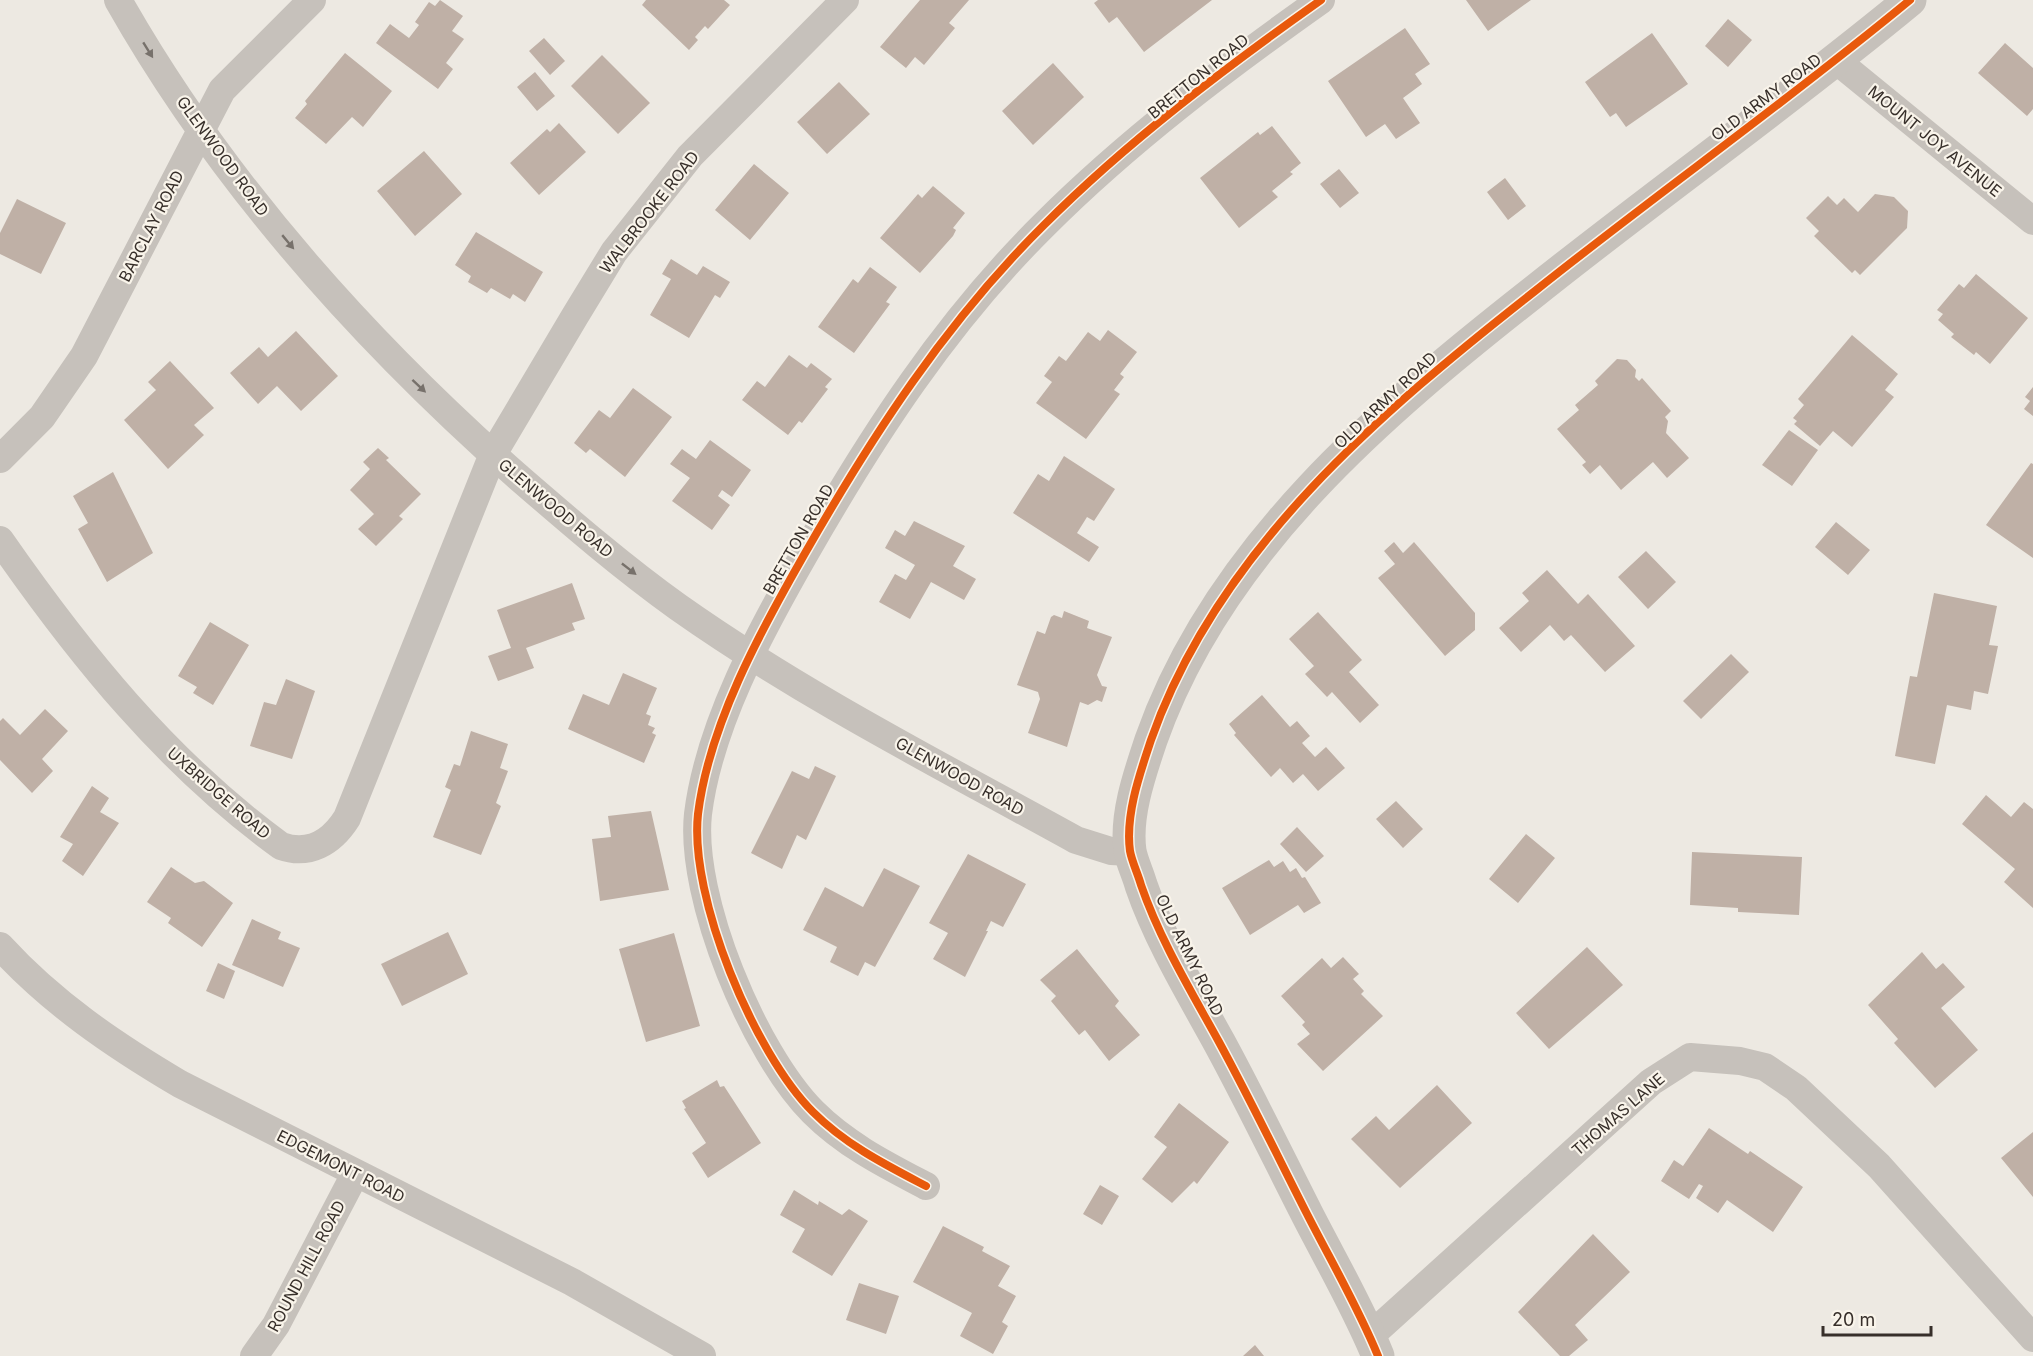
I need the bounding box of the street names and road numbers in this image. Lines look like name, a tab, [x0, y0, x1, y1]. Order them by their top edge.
street label: BRETTON ROAD	[1144, 29, 1252, 123]
street label: OLD ARMY ROAD	[1707, 49, 1825, 145]
street label: MOUNT JOY AVENUE	[1864, 81, 2006, 201]
street label: GLENWOOD ROAD	[173, 92, 273, 220]
street label: WALBROOKE ROAD	[595, 147, 703, 277]
street label: BARCLAY ROAD	[114, 167, 188, 285]
street label: OLD ARMY ROAD	[1330, 347, 1440, 453]
street label: GLENWOOD ROAD	[495, 454, 617, 562]
street label: BRETTON ROAD	[758, 480, 838, 598]
street label: GLENWOOD ROAD	[892, 732, 1028, 820]
street label: UXBRIDGE ROAD	[163, 743, 275, 843]
street label: OLD ARMY ROAD	[1152, 891, 1228, 1019]
street label: THOMAS LANE	[1567, 1068, 1669, 1160]
street label: EDGEMONT ROAD	[274, 1125, 408, 1207]
street label: ROUND HILL ROAD	[263, 1197, 349, 1335]

